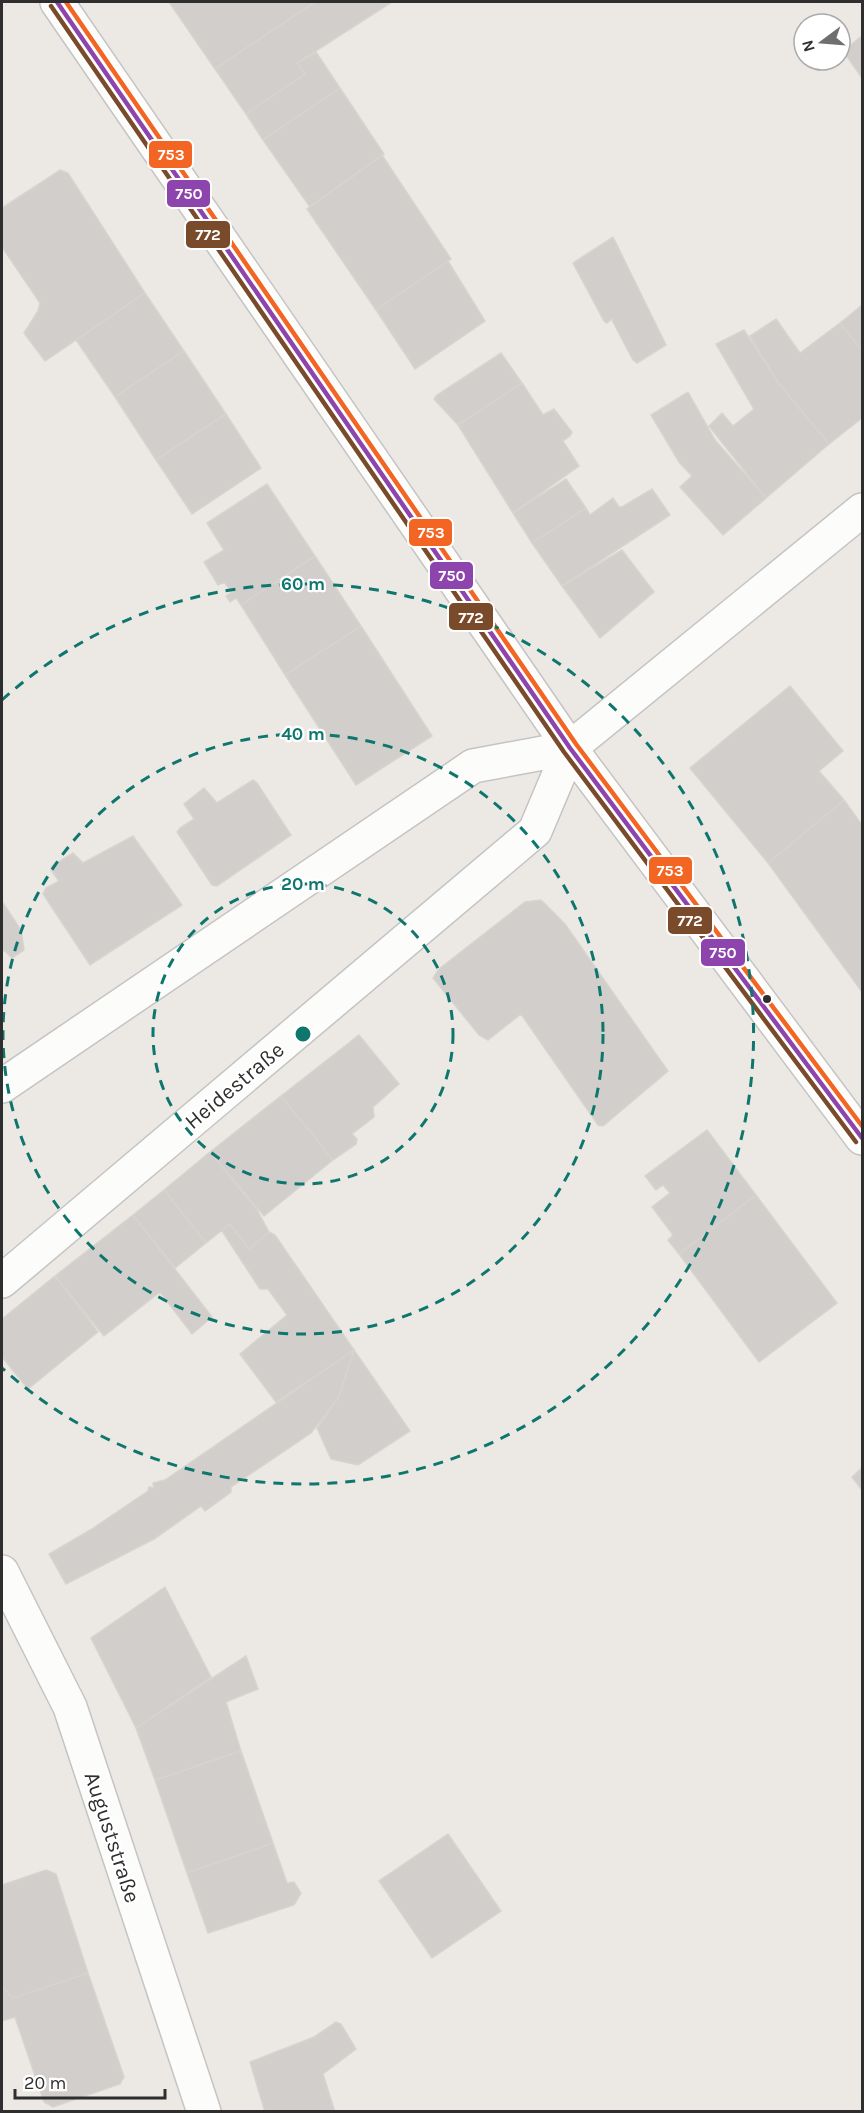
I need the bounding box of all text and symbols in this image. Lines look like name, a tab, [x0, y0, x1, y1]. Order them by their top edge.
north arrow	[792, 12, 852, 72]
text: N	[797, 38, 819, 54]
line badge: 753	[148, 140, 193, 169]
text: 753	[157, 145, 185, 164]
line badge: 750	[166, 179, 211, 208]
text: 750	[175, 184, 203, 203]
line badge: 772	[185, 220, 231, 249]
text: 772	[195, 225, 221, 244]
line badge: 753	[408, 518, 453, 547]
text: 753	[417, 523, 445, 542]
line badge: 750	[429, 561, 474, 590]
text: 750	[438, 566, 466, 585]
text: 60 m	[281, 573, 325, 595]
line badge: 772	[448, 602, 494, 631]
text: 772	[458, 608, 484, 627]
text: 40 m	[281, 723, 325, 745]
line badge: 753	[648, 856, 693, 885]
text: 753	[656, 861, 684, 880]
text: 20 m	[281, 873, 325, 895]
line badge: 772	[667, 906, 713, 935]
text: 772	[677, 911, 703, 930]
line badge: 750	[700, 938, 746, 967]
text: 750	[709, 943, 737, 962]
unlabelled marker	[761, 993, 773, 1005]
centre of rings	[293, 1024, 313, 1044]
street label: Heidestraße	[180, 1037, 290, 1135]
street label: Auguststraße	[79, 1769, 145, 1906]
scale bar	[15, 2062, 165, 2100]
text: 20 m	[24, 2072, 66, 2094]

